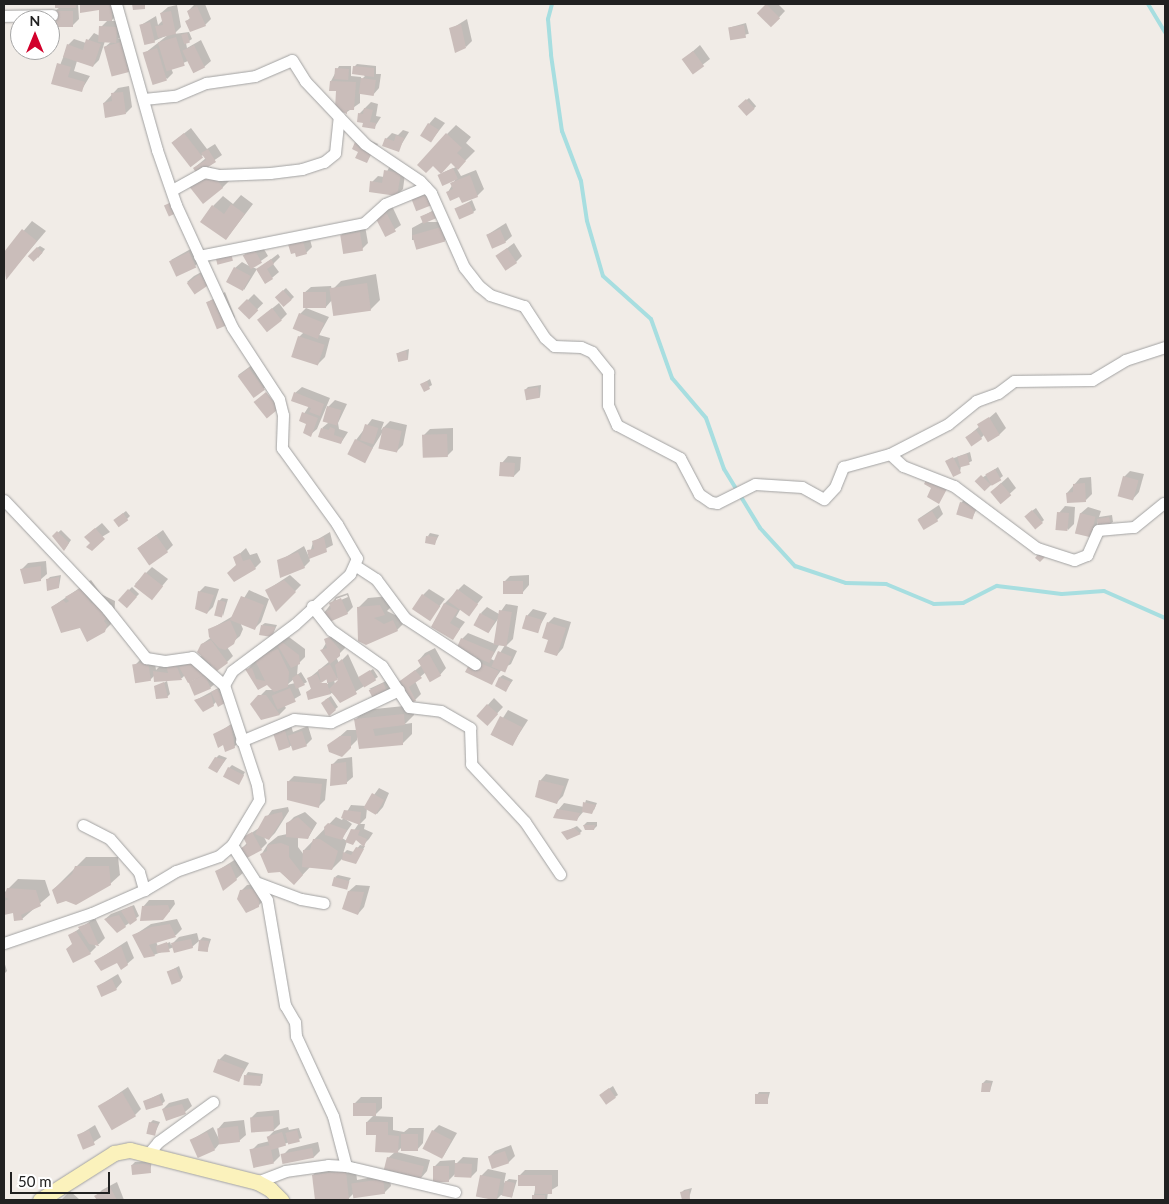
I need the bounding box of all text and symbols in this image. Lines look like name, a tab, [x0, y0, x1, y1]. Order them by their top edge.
north arrow	[10, 10, 60, 60]
text: N	[30, 12, 40, 29]
scale bar	[12, 1162, 112, 1194]
text: 50 m	[18, 1172, 52, 1190]

